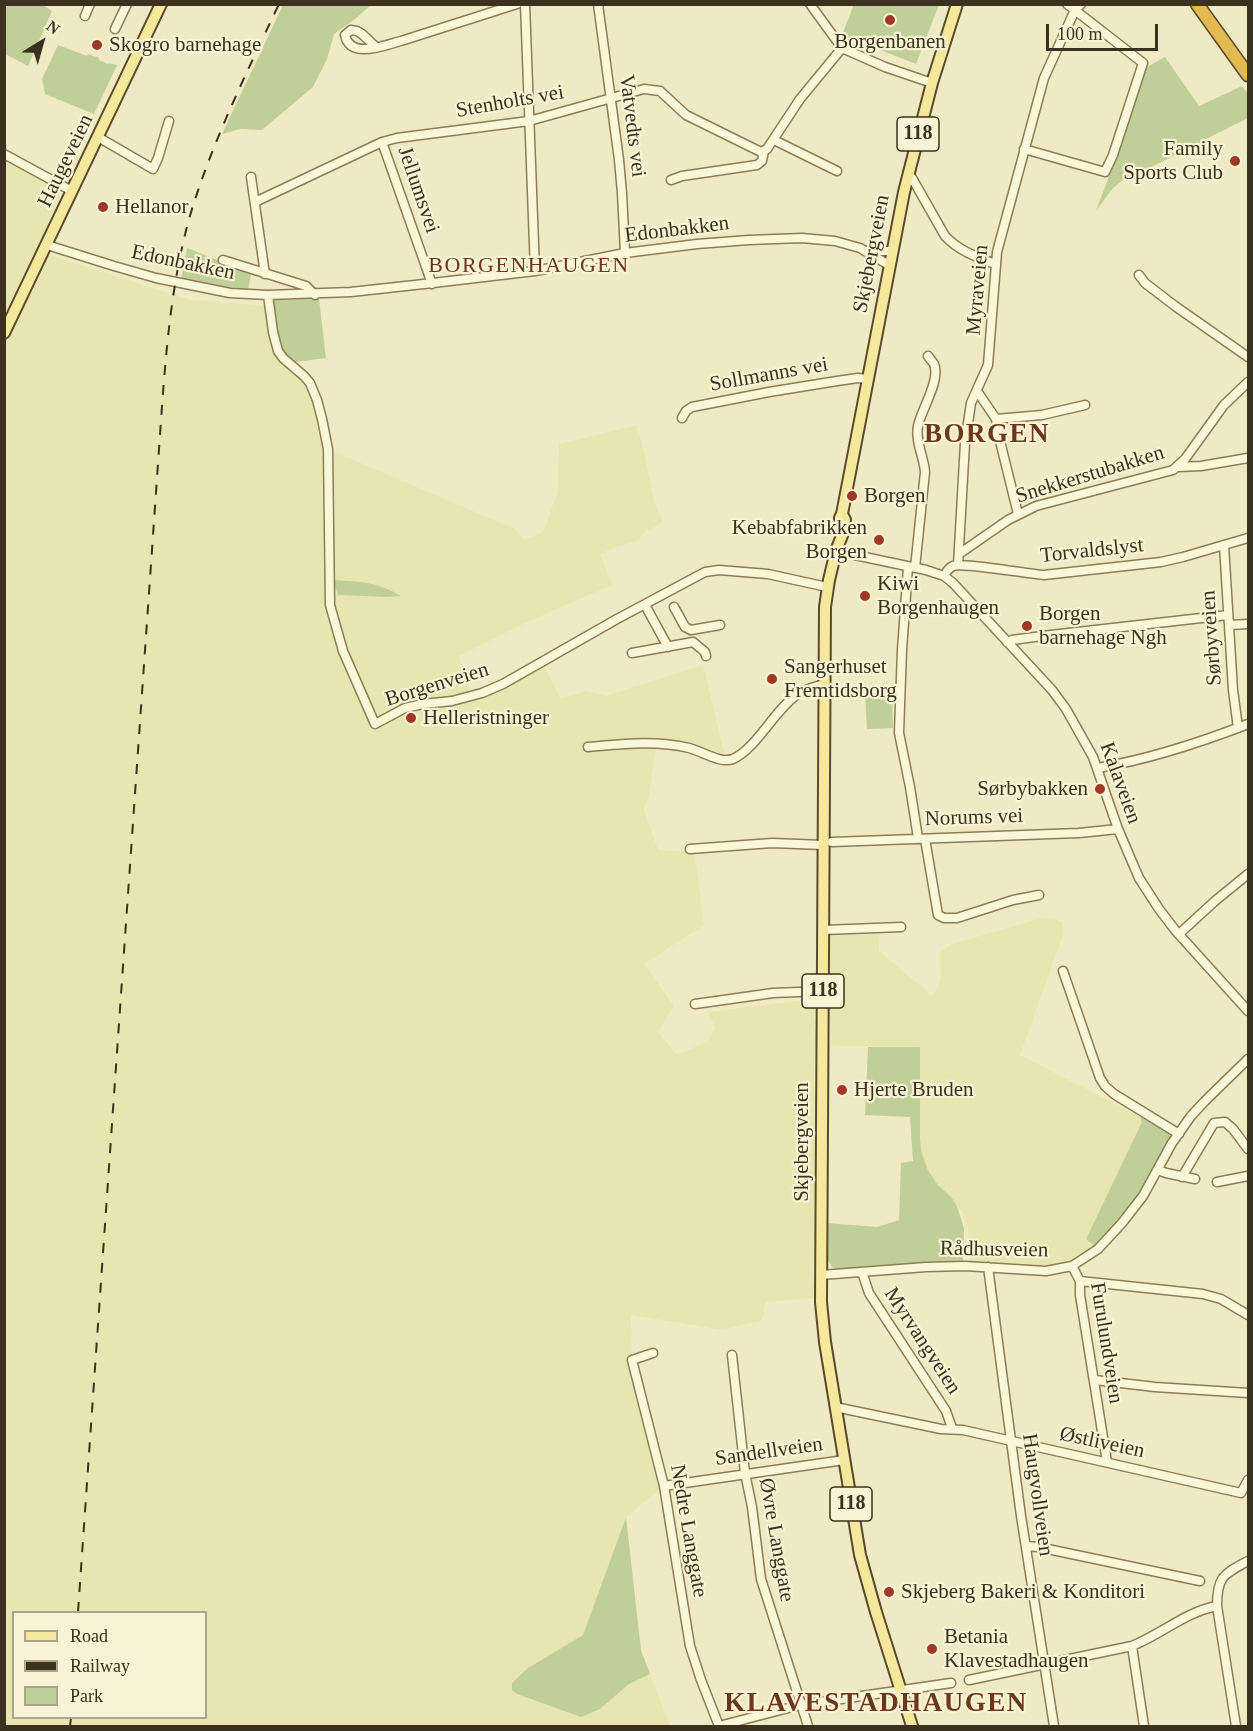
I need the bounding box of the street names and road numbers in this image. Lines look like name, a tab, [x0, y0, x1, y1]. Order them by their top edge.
street label: Vatvedts vei	[613, 73, 651, 179]
street label: Stenholts vei	[454, 80, 566, 124]
street label: Haugeveien	[33, 110, 99, 212]
road number: 118	[897, 117, 939, 151]
street label: Jellumsvei	[391, 143, 445, 237]
street label: Skjebergveien	[848, 193, 896, 315]
street label: Edonbakken	[623, 211, 731, 249]
street label: Edonbakken	[129, 240, 237, 286]
street label: Myraveien	[961, 244, 995, 336]
street label: Sollmanns vei	[708, 352, 830, 398]
street label: Snekkerstubakken	[1013, 440, 1167, 510]
street label: Torvaldslyst	[1039, 533, 1145, 569]
street label: Sørbyveien	[1196, 589, 1228, 687]
street label: Borgenveien	[382, 657, 492, 713]
street label: Kalaveien	[1094, 739, 1146, 827]
street label: Norums vei	[924, 804, 1024, 832]
road number: 118	[802, 974, 844, 1008]
street label: Skjebergveien	[789, 1082, 815, 1202]
street label: Rådhusveien	[940, 1236, 1048, 1264]
street label: Furulundveien	[1084, 1281, 1128, 1405]
street label: Myrvangveien	[878, 1283, 966, 1399]
street label: Østliveien	[1057, 1422, 1147, 1464]
street label: Sandellveien	[714, 1432, 824, 1472]
street label: Haugvollveien	[1016, 1432, 1058, 1558]
street label: Nedre Langgate	[664, 1462, 712, 1600]
street label: Øvre Langgate	[753, 1476, 799, 1604]
road number: 118	[830, 1487, 872, 1521]

